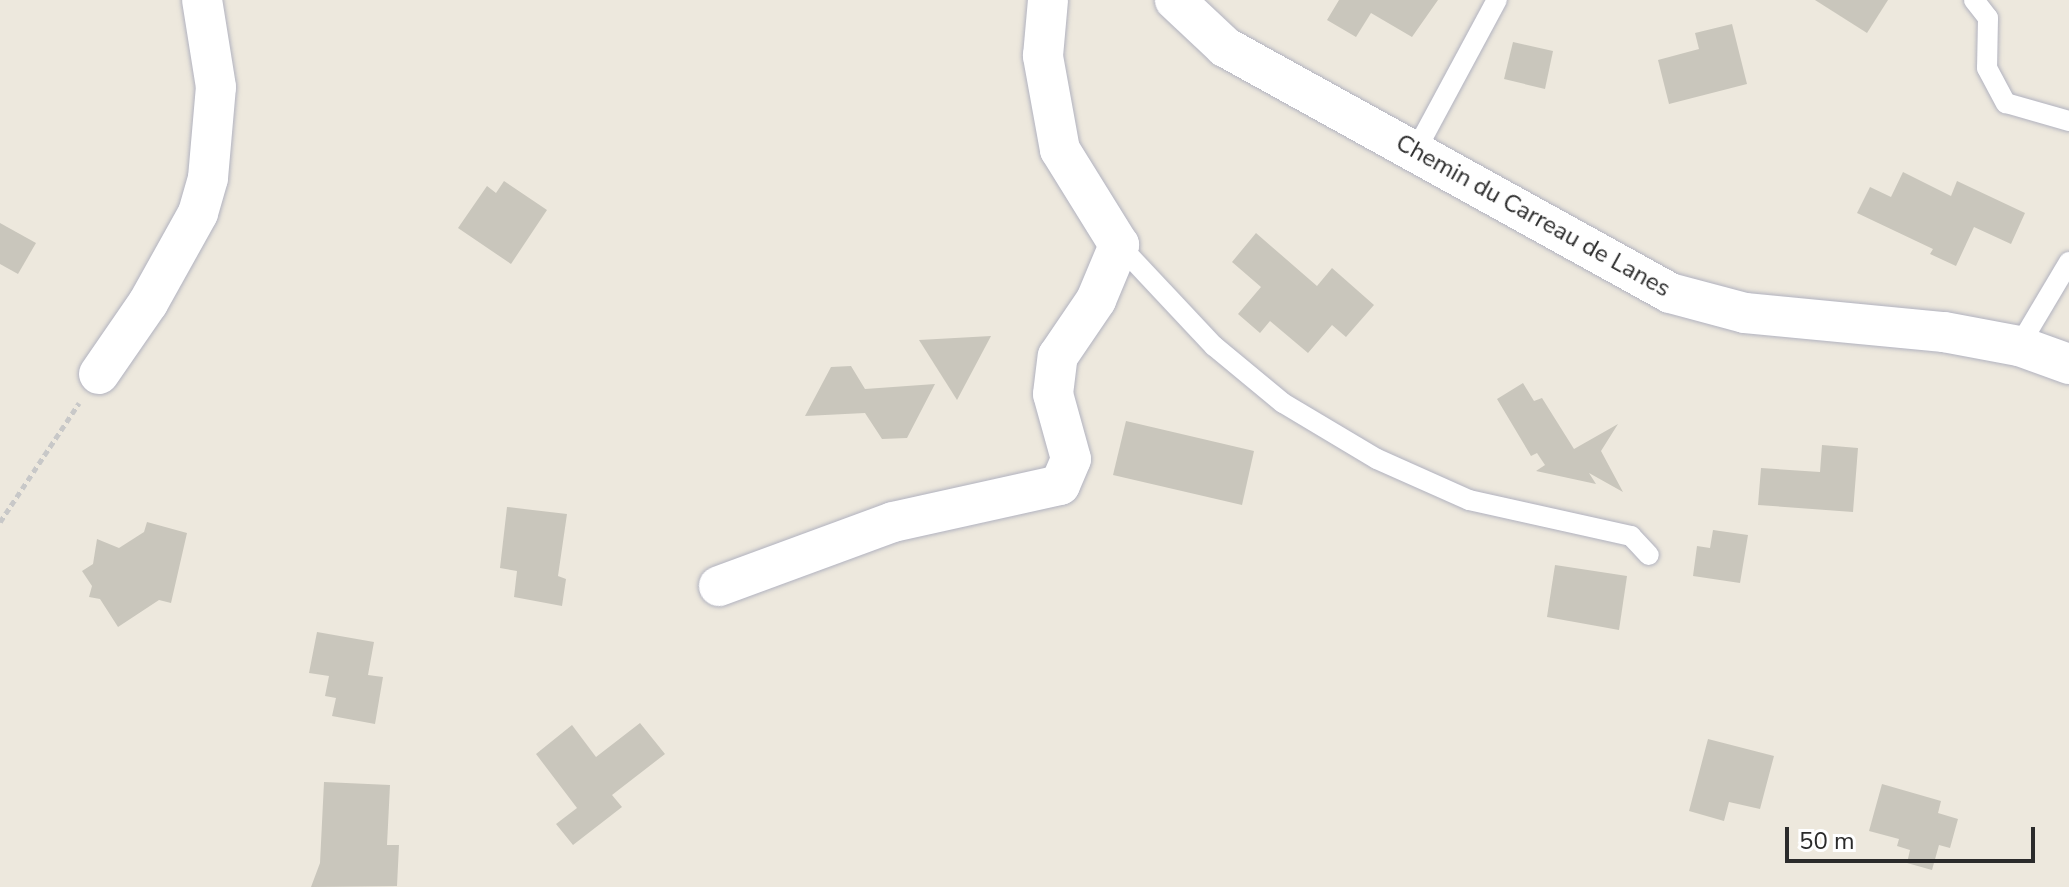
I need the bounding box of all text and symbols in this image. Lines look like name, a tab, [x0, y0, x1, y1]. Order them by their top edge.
street label: Chemin du Carreau de Lanes	[1391, 128, 1675, 304]
scale bar	[1789, 811, 2039, 861]
text: 50 m	[1799, 825, 1855, 857]

